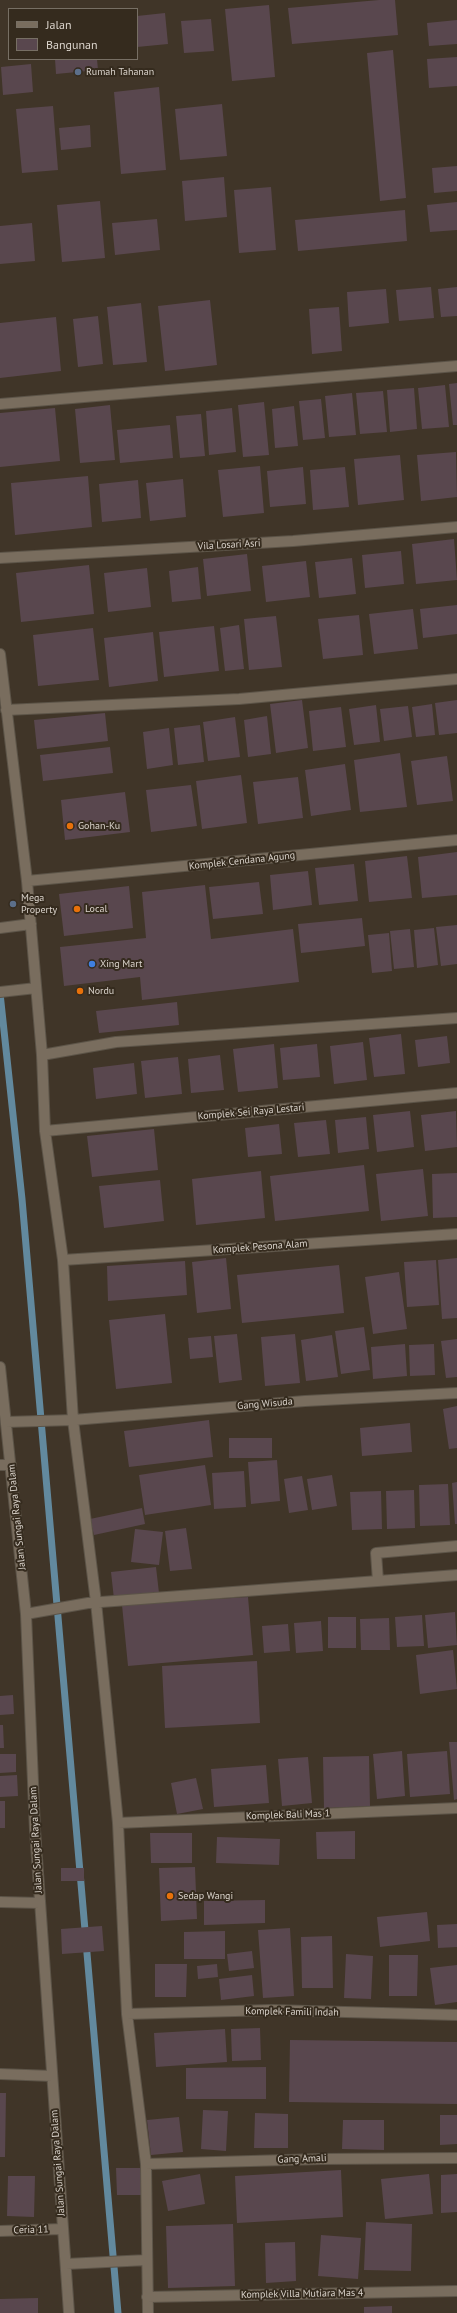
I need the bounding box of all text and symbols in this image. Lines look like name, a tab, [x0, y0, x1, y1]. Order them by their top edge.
legend	[8, 8, 138, 60]
text: Jalan	[46, 17, 71, 32]
text: Bangunan	[46, 37, 98, 52]
place label: Rumah Tahanan	[86, 66, 154, 78]
marker: Rumah Tahanan	[73, 67, 83, 77]
street label: Vila Losari Asri	[197, 537, 261, 553]
place label: Gohan-Ku	[78, 820, 120, 832]
marker: Gohan-Ku	[65, 821, 75, 831]
street label: Komplek Cendana Agung	[188, 849, 296, 873]
place label: Mega Property	[21, 892, 57, 916]
marker: Mega Property	[8, 899, 18, 909]
place label: Local	[85, 903, 107, 915]
marker: Local	[72, 904, 82, 914]
place label: Xing Mart	[100, 958, 142, 970]
marker: Xing Mart	[87, 959, 97, 969]
place label: Nordu	[88, 985, 114, 997]
marker: Nordu	[75, 986, 85, 996]
street label: Komplek Sei Raya Lestari	[197, 1101, 305, 1123]
street label: Komplek Pesona Alam	[212, 1238, 308, 1256]
street label: Gang Wisuda	[237, 1396, 293, 1412]
street label: Jalan Sungai Raya Dalam	[5, 1463, 29, 1571]
street label: Jalan Sungai Raya Dalam	[27, 1787, 45, 1893]
street label: Komplek Bali Mas 1	[246, 1808, 330, 1822]
place label: Sedap Wangi	[178, 1890, 233, 1902]
marker: Sedap Wangi	[165, 1891, 175, 1901]
street label: Komplek Famili Indah	[245, 2005, 339, 2019]
street label: Jalan Sungai Raya Dalam	[48, 2110, 68, 2216]
street label: Gang Amali	[277, 2152, 327, 2166]
street label: Ceria 11	[13, 2223, 49, 2237]
street label: Komplek Villa Mutiara Mas 4	[241, 2287, 363, 2301]

